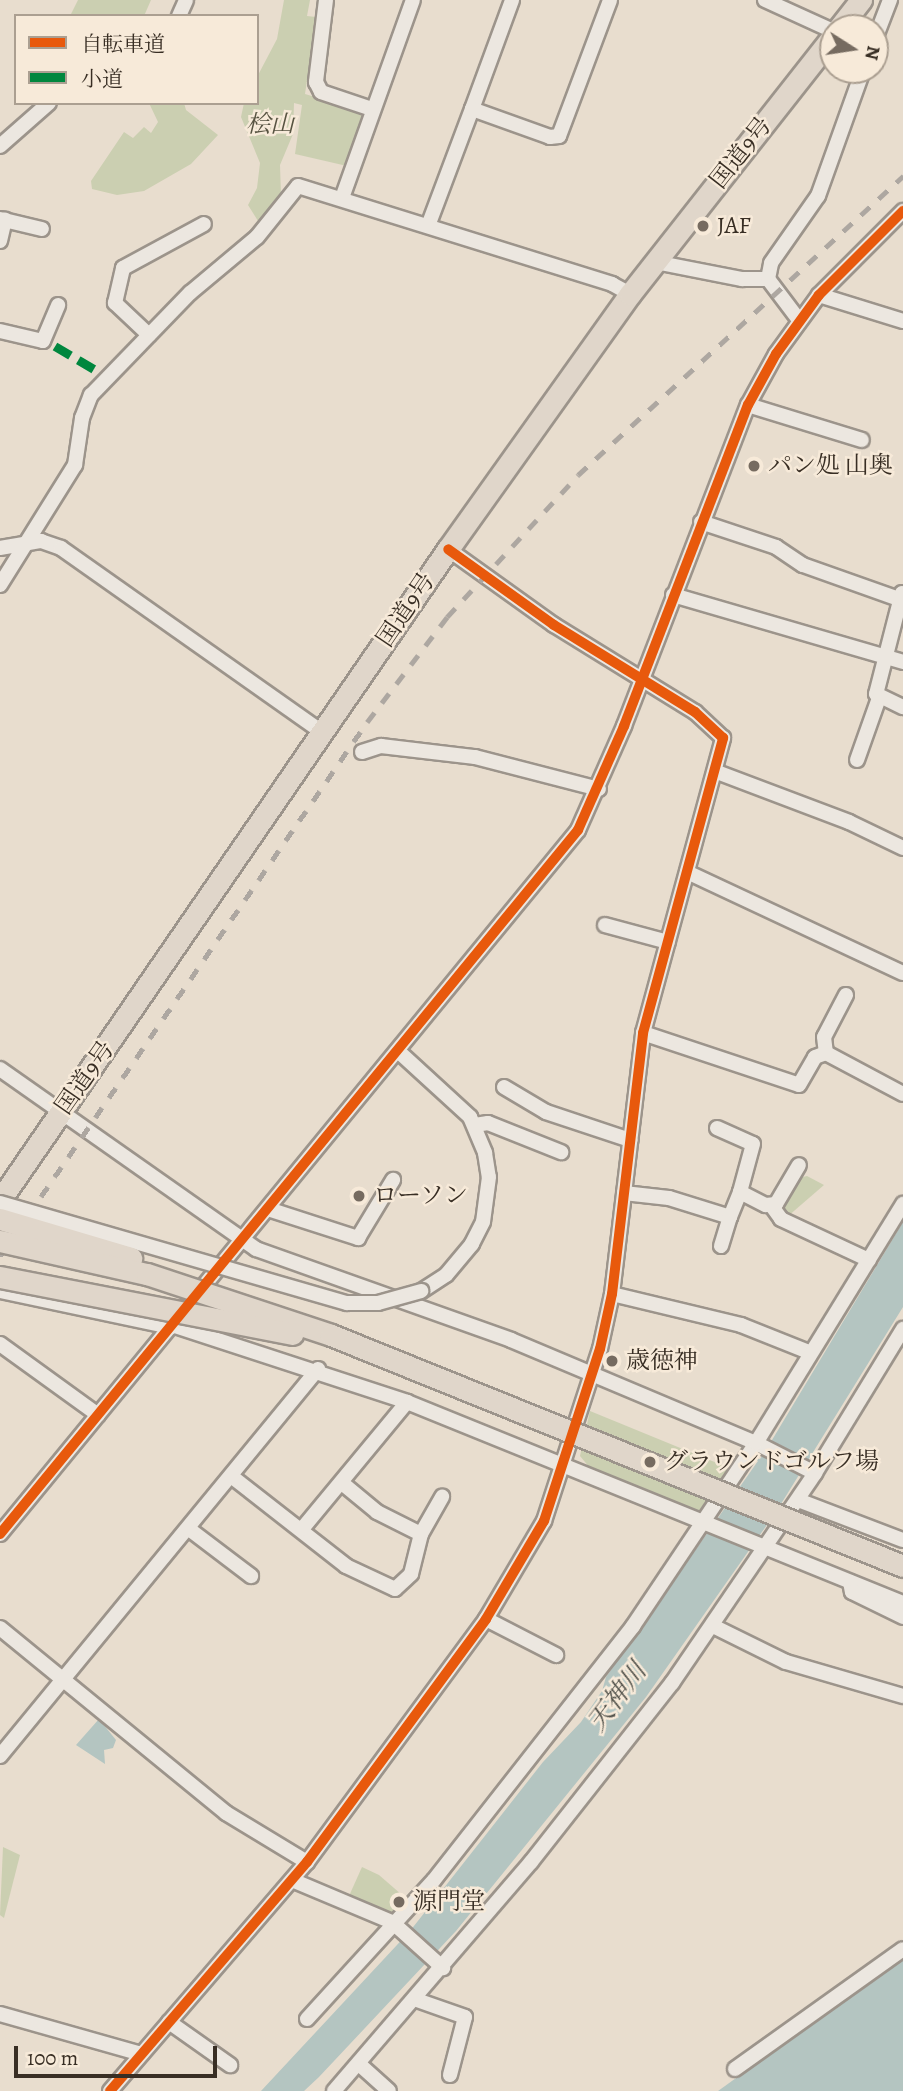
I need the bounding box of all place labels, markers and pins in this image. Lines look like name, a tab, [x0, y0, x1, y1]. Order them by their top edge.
place label: JAF	[717, 212, 751, 240]
marker: JAF	[695, 218, 711, 234]
place label: パン処 山奥	[768, 452, 893, 480]
marker: パン処 山奥	[746, 458, 762, 474]
place label: ローソン	[373, 1182, 469, 1210]
marker: ローソン	[351, 1188, 367, 1204]
place label: 歳徳神	[626, 1347, 698, 1375]
marker: 歳徳神	[604, 1353, 620, 1369]
place label: グラウンドゴルフ場	[664, 1448, 880, 1476]
marker: グラウンドゴルフ場	[642, 1454, 658, 1470]
place label: 源門堂	[413, 1888, 485, 1916]
marker: 源門堂	[391, 1894, 407, 1910]

